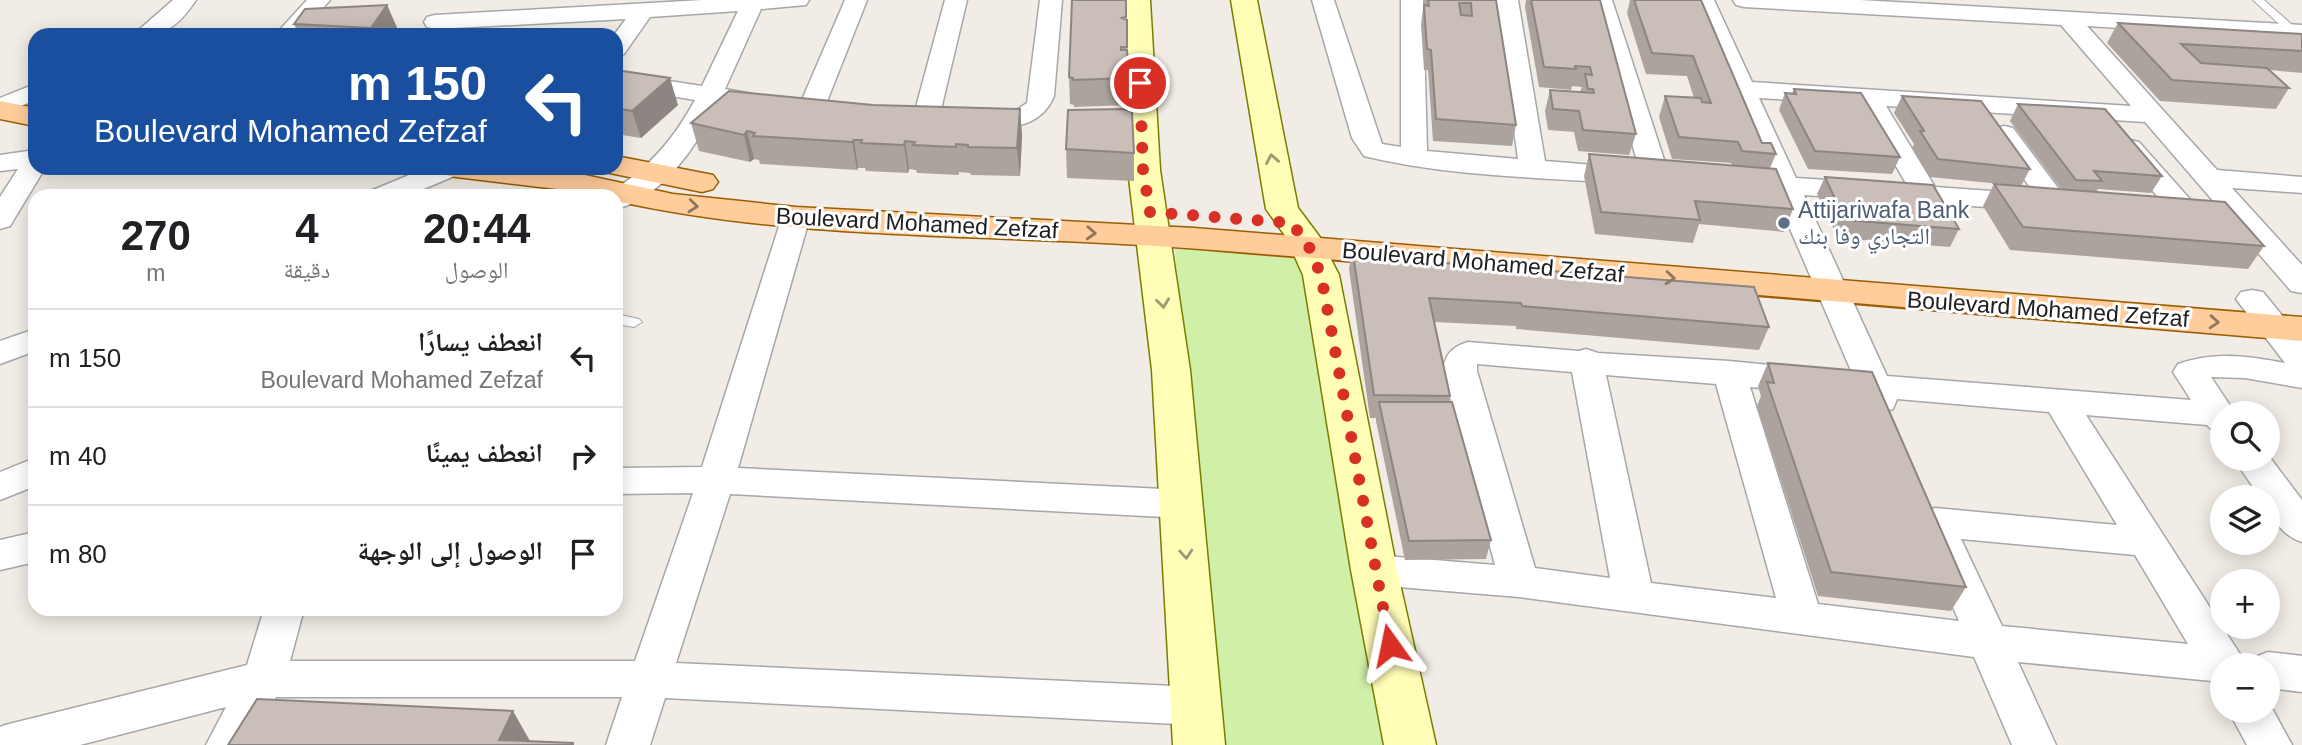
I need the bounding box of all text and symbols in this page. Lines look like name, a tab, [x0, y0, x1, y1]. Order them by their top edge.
pin	[1110, 53, 1170, 113]
text: 150 m	[348, 56, 487, 110]
icon: left	[511, 56, 602, 147]
icon: arrive	[1121, 64, 1159, 102]
text: Boulevard Mohamed Zefzaf	[94, 113, 487, 149]
one-way arrow	[1265, 153, 1280, 165]
place label: Attijariwafa Bank التجاري وفا بنك	[1798, 197, 1970, 255]
one-way arrow	[688, 198, 699, 213]
street label: Boulevard Mohamed Zefzaf	[775, 203, 1059, 243]
text: 4	[295, 205, 319, 252]
text: 20:44	[423, 205, 530, 252]
text: 270	[121, 212, 191, 259]
marker: Attijariwafa Bank التجاري وفا بنك	[1776, 215, 1792, 231]
one-way arrow	[1086, 225, 1097, 240]
street label: Boulevard Mohamed Zefzaf	[1341, 237, 1625, 287]
text: دقيقة	[283, 257, 330, 283]
text: الوصول	[445, 257, 508, 283]
text: m	[146, 260, 165, 286]
one-way arrow	[1665, 270, 1676, 285]
street label: Boulevard Mohamed Zefzaf	[1906, 286, 2190, 332]
one-way arrow	[1156, 297, 1171, 309]
one-way arrow	[2209, 314, 2220, 329]
text: انعطف يسارًا	[418, 327, 543, 357]
icon: left	[564, 339, 602, 377]
text: 150 m	[49, 343, 121, 373]
text: Boulevard Mohamed Zefzaf	[260, 367, 543, 393]
map controls	[2210, 401, 2280, 723]
button: search	[2210, 401, 2280, 471]
icon: right	[564, 437, 602, 475]
text: انعطف يمينًا	[426, 438, 543, 468]
text: 40 m	[49, 441, 107, 471]
button: layers	[2210, 485, 2280, 555]
icon: arrive	[564, 535, 602, 573]
text: الوصول إلى الوجهة	[358, 536, 543, 566]
text: 80 m	[49, 539, 107, 569]
one-way arrow	[1179, 549, 1194, 560]
button: +	[2210, 569, 2280, 639]
position arrow	[1353, 608, 1427, 682]
button: −	[2210, 653, 2280, 723]

